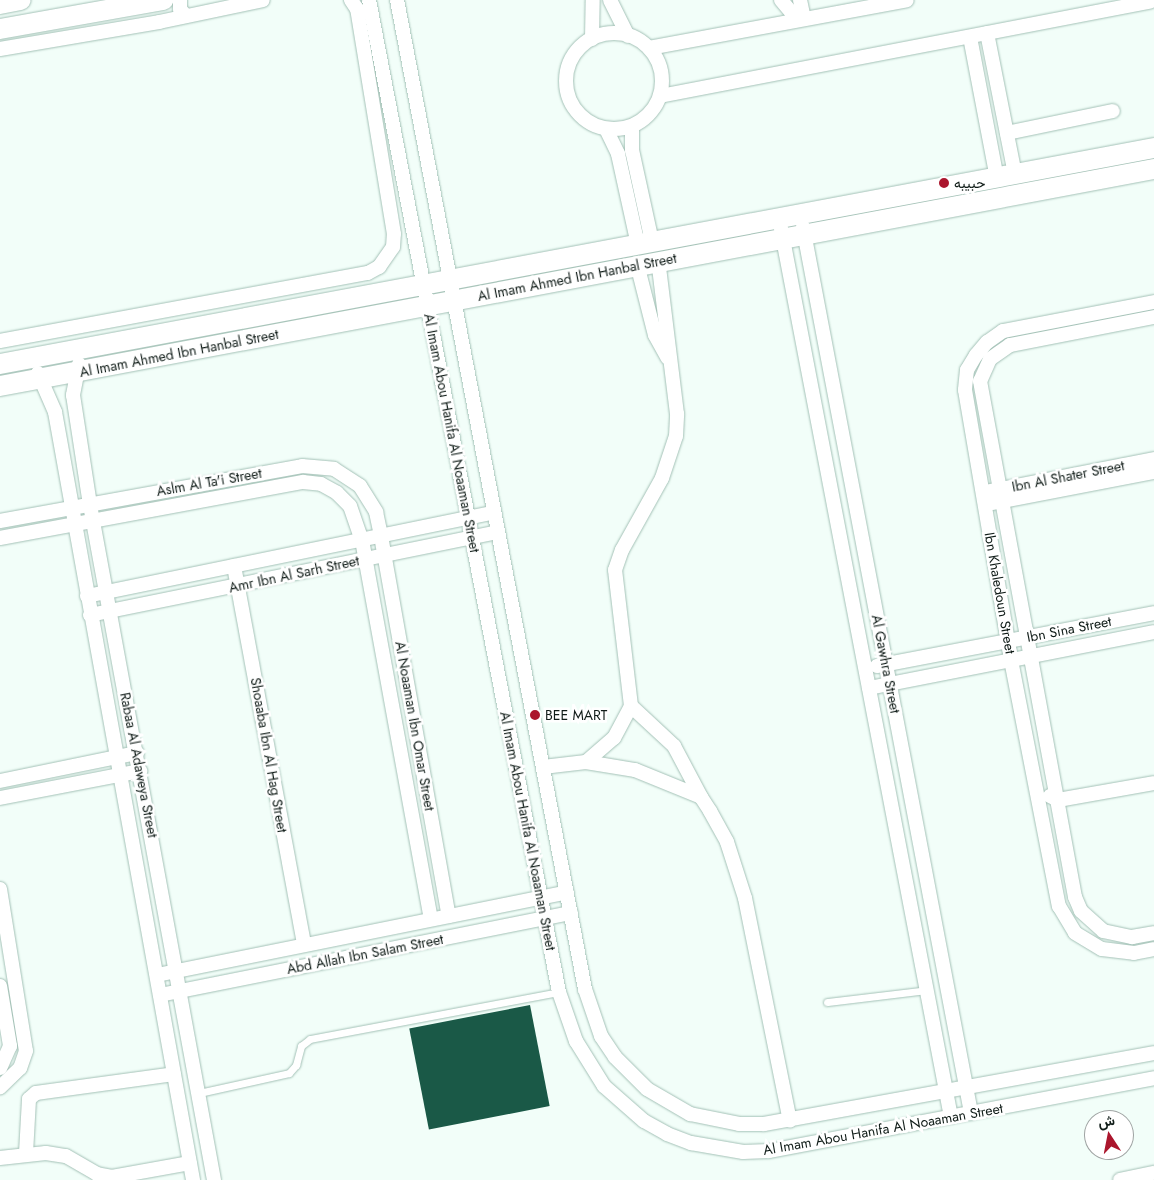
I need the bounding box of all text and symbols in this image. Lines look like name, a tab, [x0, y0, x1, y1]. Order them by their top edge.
place label: حبيبه	[954, 175, 985, 191]
marker: حبيبه	[938, 177, 950, 189]
street label: Al Imam Ahmed Ibn Hanbal Street	[476, 249, 678, 305]
street label: Al Imam Abou Hanifa Al Noaaman Street	[421, 312, 483, 554]
street label: Al Imam Ahmed Ibn Hanbal Street	[78, 325, 280, 381]
street label: Ibn Al Shater Street	[1010, 457, 1126, 495]
street label: Aslm Al Ta'i Street	[155, 464, 263, 500]
street label: Ibn Khaledoun Street	[981, 531, 1019, 655]
street label: Amr Ibn Al Sarh Street	[227, 552, 361, 596]
street label: Al Gawhra Street	[868, 613, 904, 715]
street label: Ibn Sina Street	[1025, 613, 1113, 645]
street label: Al Noaaman Ibn Omar Street	[392, 640, 438, 812]
street label: Shoaaba Ibn Al Hag Street	[247, 676, 291, 834]
street label: Rabaa Al Adaweya Street	[117, 691, 161, 839]
place label: BEE MART	[545, 707, 607, 723]
marker: BEE MART	[529, 709, 541, 721]
street label: Al Imam Abou Hanifa Al Noaaman Street	[497, 710, 559, 952]
street label: Abd Allah Ibn Salam Street	[285, 931, 445, 977]
street label: Al Imam Abou Hanifa Al Noaaman Street	[762, 1100, 1004, 1158]
north arrow	[1084, 1110, 1134, 1160]
text: ش	[1096, 1110, 1116, 1133]

